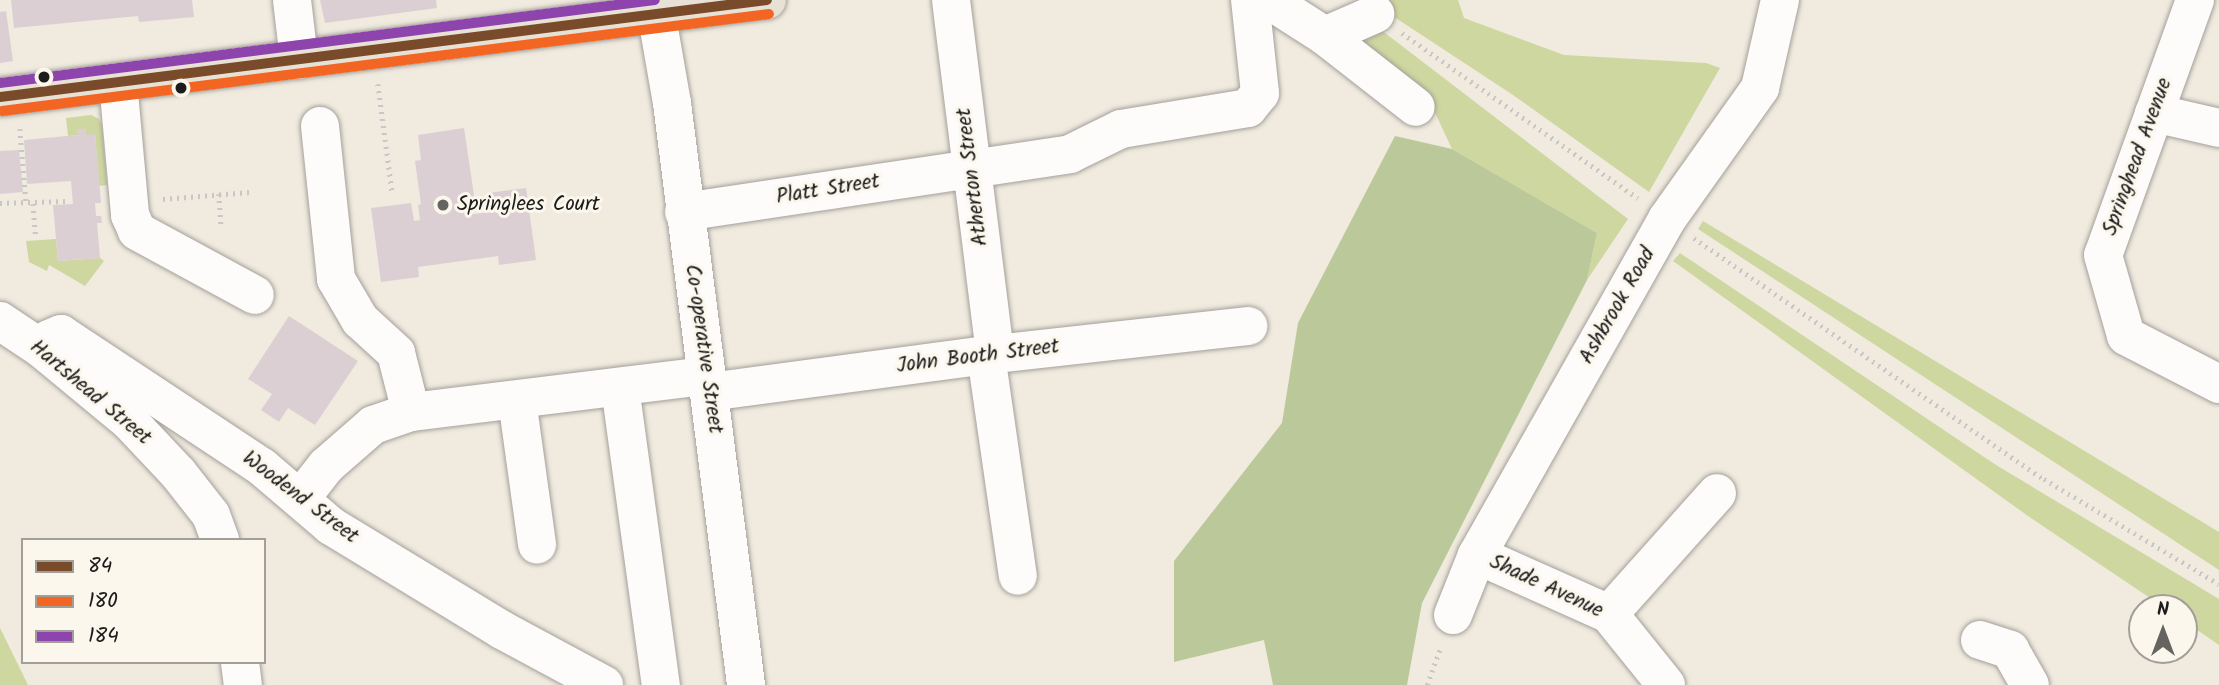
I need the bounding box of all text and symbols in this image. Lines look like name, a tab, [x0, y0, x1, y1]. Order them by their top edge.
unlabelled marker	[37, 70, 51, 84]
street label: Springhead Avenue	[2098, 75, 2178, 239]
unlabelled marker	[174, 81, 188, 95]
street label: Atherton Street	[952, 106, 994, 248]
street label: Platt Street	[775, 169, 881, 211]
place label: Springlees Court	[457, 192, 600, 218]
marker: Springlees Court	[435, 197, 451, 213]
street label: Ashbrook Road	[1575, 243, 1661, 369]
street label: Co-operative Street	[679, 263, 727, 435]
street label: Hartshead Street	[24, 335, 156, 451]
street label: John Booth Street	[895, 335, 1061, 379]
street label: Woodend Street	[237, 446, 363, 550]
legend	[21, 538, 266, 664]
text: 84	[88, 550, 112, 583]
street label: Shade Avenue	[1485, 550, 1607, 624]
text: 180	[88, 585, 118, 618]
north arrow	[2128, 594, 2198, 664]
text: N	[2157, 595, 2169, 625]
text: 184	[88, 620, 119, 653]

